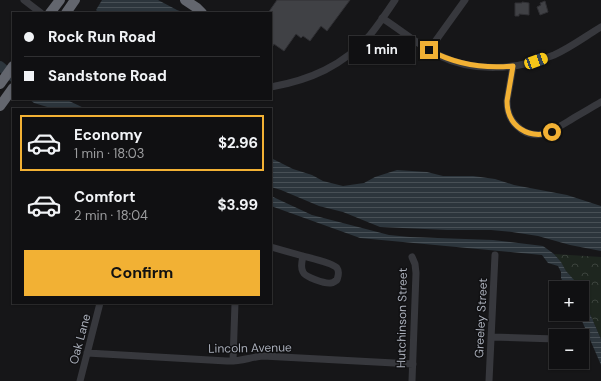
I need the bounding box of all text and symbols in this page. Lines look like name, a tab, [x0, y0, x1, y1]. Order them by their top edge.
text: Rock Run Road	[48, 27, 156, 47]
callout: 1 min	[349, 36, 415, 64]
text: 1 min	[366, 41, 398, 58]
route end	[420, 41, 438, 59]
car	[523, 51, 549, 71]
text: Sandstone Road	[48, 66, 167, 86]
route start	[543, 123, 561, 141]
icon: car	[26, 125, 62, 161]
text: Economy	[74, 125, 142, 145]
text: $2.96	[218, 133, 258, 153]
text: 1 min · 18:03	[74, 145, 144, 162]
icon: car	[26, 187, 62, 223]
text: Comfort	[74, 187, 135, 207]
text: $3.99	[218, 195, 258, 215]
text: 2 min · 18:04	[74, 207, 148, 224]
button: Confirm	[24, 250, 260, 296]
street label: Hutchinson Street	[393, 267, 411, 368]
street label: Greeley Street	[471, 277, 491, 358]
map controls	[549, 281, 589, 369]
button: +	[549, 281, 589, 321]
street label: Oak Lane	[66, 312, 94, 366]
button: −	[549, 329, 589, 369]
street label: Lincoln Avenue	[208, 339, 292, 357]

